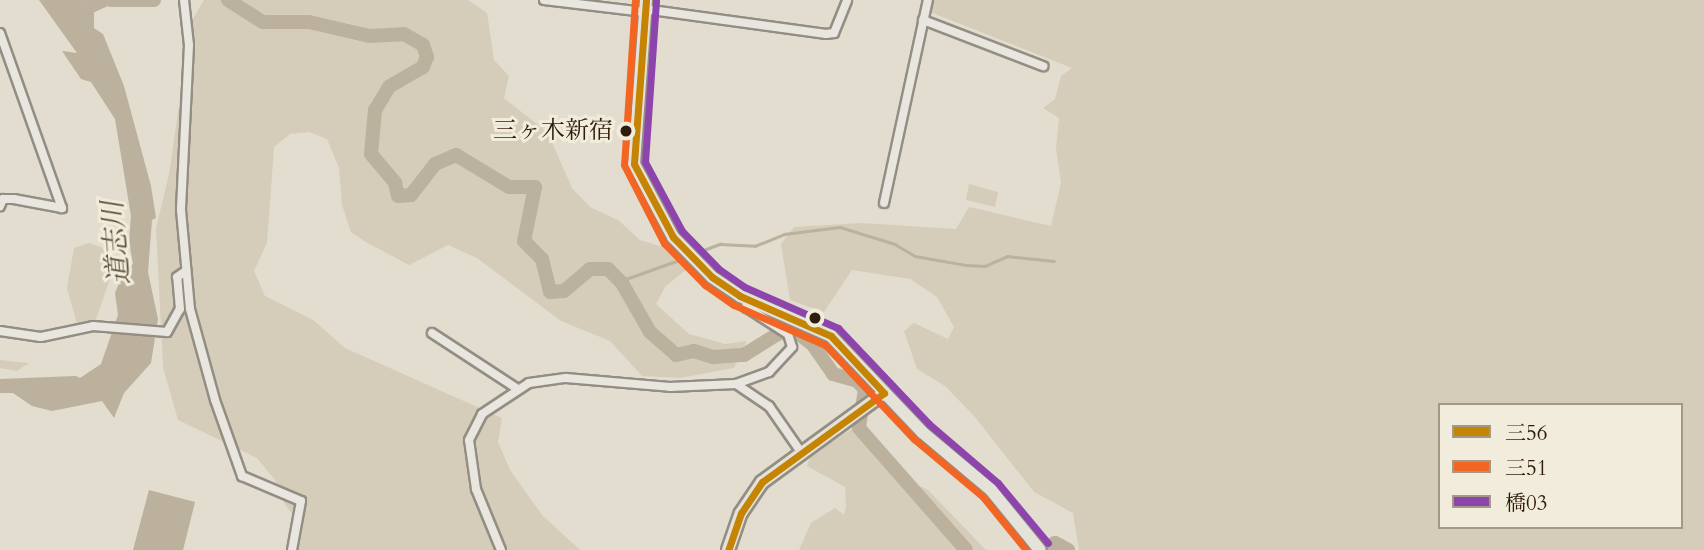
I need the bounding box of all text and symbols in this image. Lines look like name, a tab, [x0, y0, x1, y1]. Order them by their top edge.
place label: 三ヶ木新宿	[493, 117, 613, 145]
marker: 三ヶ木新宿	[619, 124, 633, 138]
water label: 道志川	[96, 200, 136, 286]
unlabelled marker	[808, 311, 822, 325]
legend	[1438, 403, 1683, 529]
text: 三56	[1505, 419, 1548, 448]
text: 三51	[1505, 454, 1548, 483]
text: 橋03	[1505, 489, 1548, 518]

